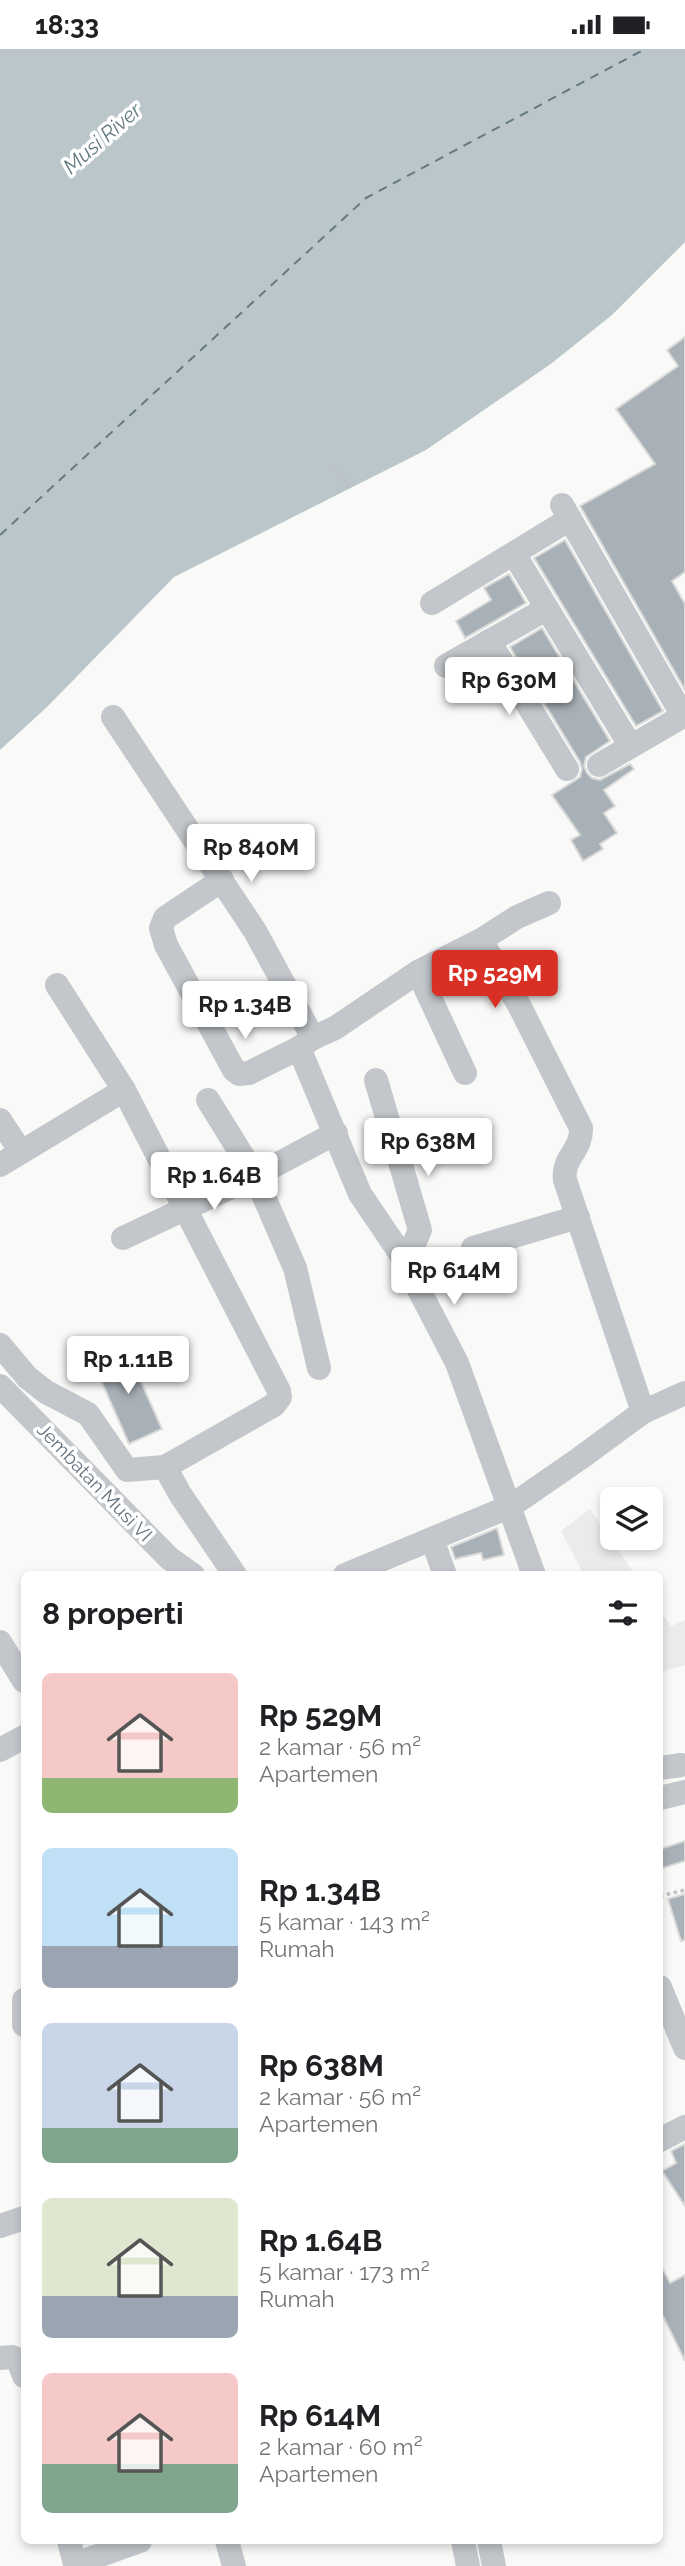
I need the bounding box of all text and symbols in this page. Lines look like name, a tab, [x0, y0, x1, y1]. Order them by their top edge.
text: 18:33	[35, 10, 99, 40]
water label: Musi River	[58, 97, 147, 179]
pin: Rp 630M	[444, 657, 574, 717]
text: Rp 630M	[461, 666, 557, 693]
pin: Rp 840M	[186, 825, 316, 884]
text: Rp 840M	[203, 833, 299, 860]
pin: Rp 529M	[430, 951, 560, 1010]
text: Rp 529M	[448, 959, 542, 986]
pin: Rp 1.34B	[173, 981, 317, 1041]
text: Rp 1.34B	[198, 990, 292, 1017]
pin: Rp 638M	[363, 1119, 493, 1178]
text: Rp 638M	[380, 1127, 476, 1154]
pin: Rp 1.64B	[142, 1153, 286, 1212]
text: Rp 1.64B	[167, 1161, 261, 1188]
pin: Rp 614M	[389, 1247, 519, 1307]
text: Rp 614M	[407, 1256, 501, 1283]
pin: Rp 1.11B	[56, 1337, 200, 1396]
text: Rp 1.11B	[83, 1345, 173, 1372]
street label: Jembatan Musi VI	[33, 1418, 157, 1546]
map controls	[600, 1487, 663, 1550]
button: layers	[600, 1487, 663, 1550]
icon: filters	[604, 1594, 642, 1632]
text: 8 properti	[42, 1596, 184, 1631]
text: Rp 529M	[259, 1698, 382, 1733]
icon: home	[98, 1701, 182, 1785]
text: 2 kamar · 56 m²	[259, 1733, 421, 1760]
text: Apartemen	[259, 1760, 378, 1787]
text: Rp 1.34B	[259, 1873, 381, 1908]
icon: home	[98, 1876, 182, 1960]
text: 5 kamar · 143 m²	[259, 1908, 430, 1935]
text: Rumah	[259, 1935, 335, 1962]
text: Rp 638M	[259, 2048, 384, 2083]
icon: home	[98, 2051, 182, 2135]
text: 2 kamar · 56 m²	[259, 2083, 421, 2110]
text: Apartemen	[259, 2110, 378, 2137]
text: Rp 1.64B	[259, 2223, 382, 2258]
icon: home	[98, 2226, 182, 2310]
text: 5 kamar · 173 m²	[259, 2258, 430, 2285]
text: Rumah	[259, 2285, 335, 2312]
text: Rp 614M	[259, 2398, 381, 2433]
icon: home	[98, 2401, 182, 2485]
text: 2 kamar · 60 m²	[259, 2433, 423, 2460]
text: Apartemen	[259, 2460, 378, 2487]

